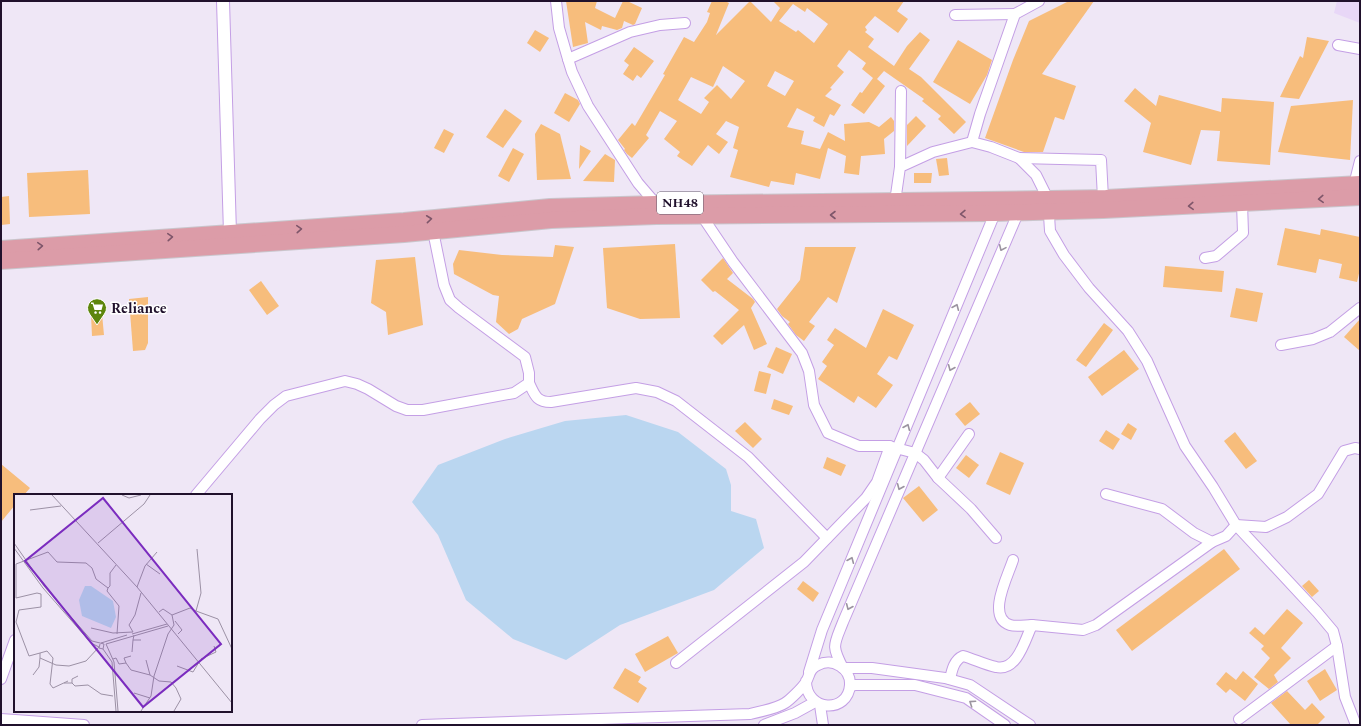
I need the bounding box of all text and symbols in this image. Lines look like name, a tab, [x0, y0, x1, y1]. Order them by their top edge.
road number: NH48	[657, 192, 703, 214]
one-way arrow	[1318, 195, 1324, 203]
one-way arrow	[1188, 201, 1194, 210]
one-way arrow	[960, 210, 966, 218]
one-way arrow	[830, 211, 836, 219]
one-way arrow	[426, 215, 432, 224]
one-way arrow	[296, 224, 302, 233]
one-way arrow	[167, 233, 173, 242]
one-way arrow	[37, 242, 43, 251]
one-way arrow	[999, 245, 1007, 252]
supermarket icon: Reliance	[86, 297, 108, 325]
place label: Reliance	[111, 298, 167, 319]
one-way arrow	[952, 304, 960, 311]
one-way arrow	[948, 363, 956, 371]
one-way arrow	[902, 424, 910, 431]
one-way arrow	[897, 483, 905, 491]
inset map	[14, 494, 232, 712]
one-way arrow	[847, 557, 855, 564]
one-way arrow	[846, 603, 854, 610]
one-way arrow	[970, 701, 977, 708]

